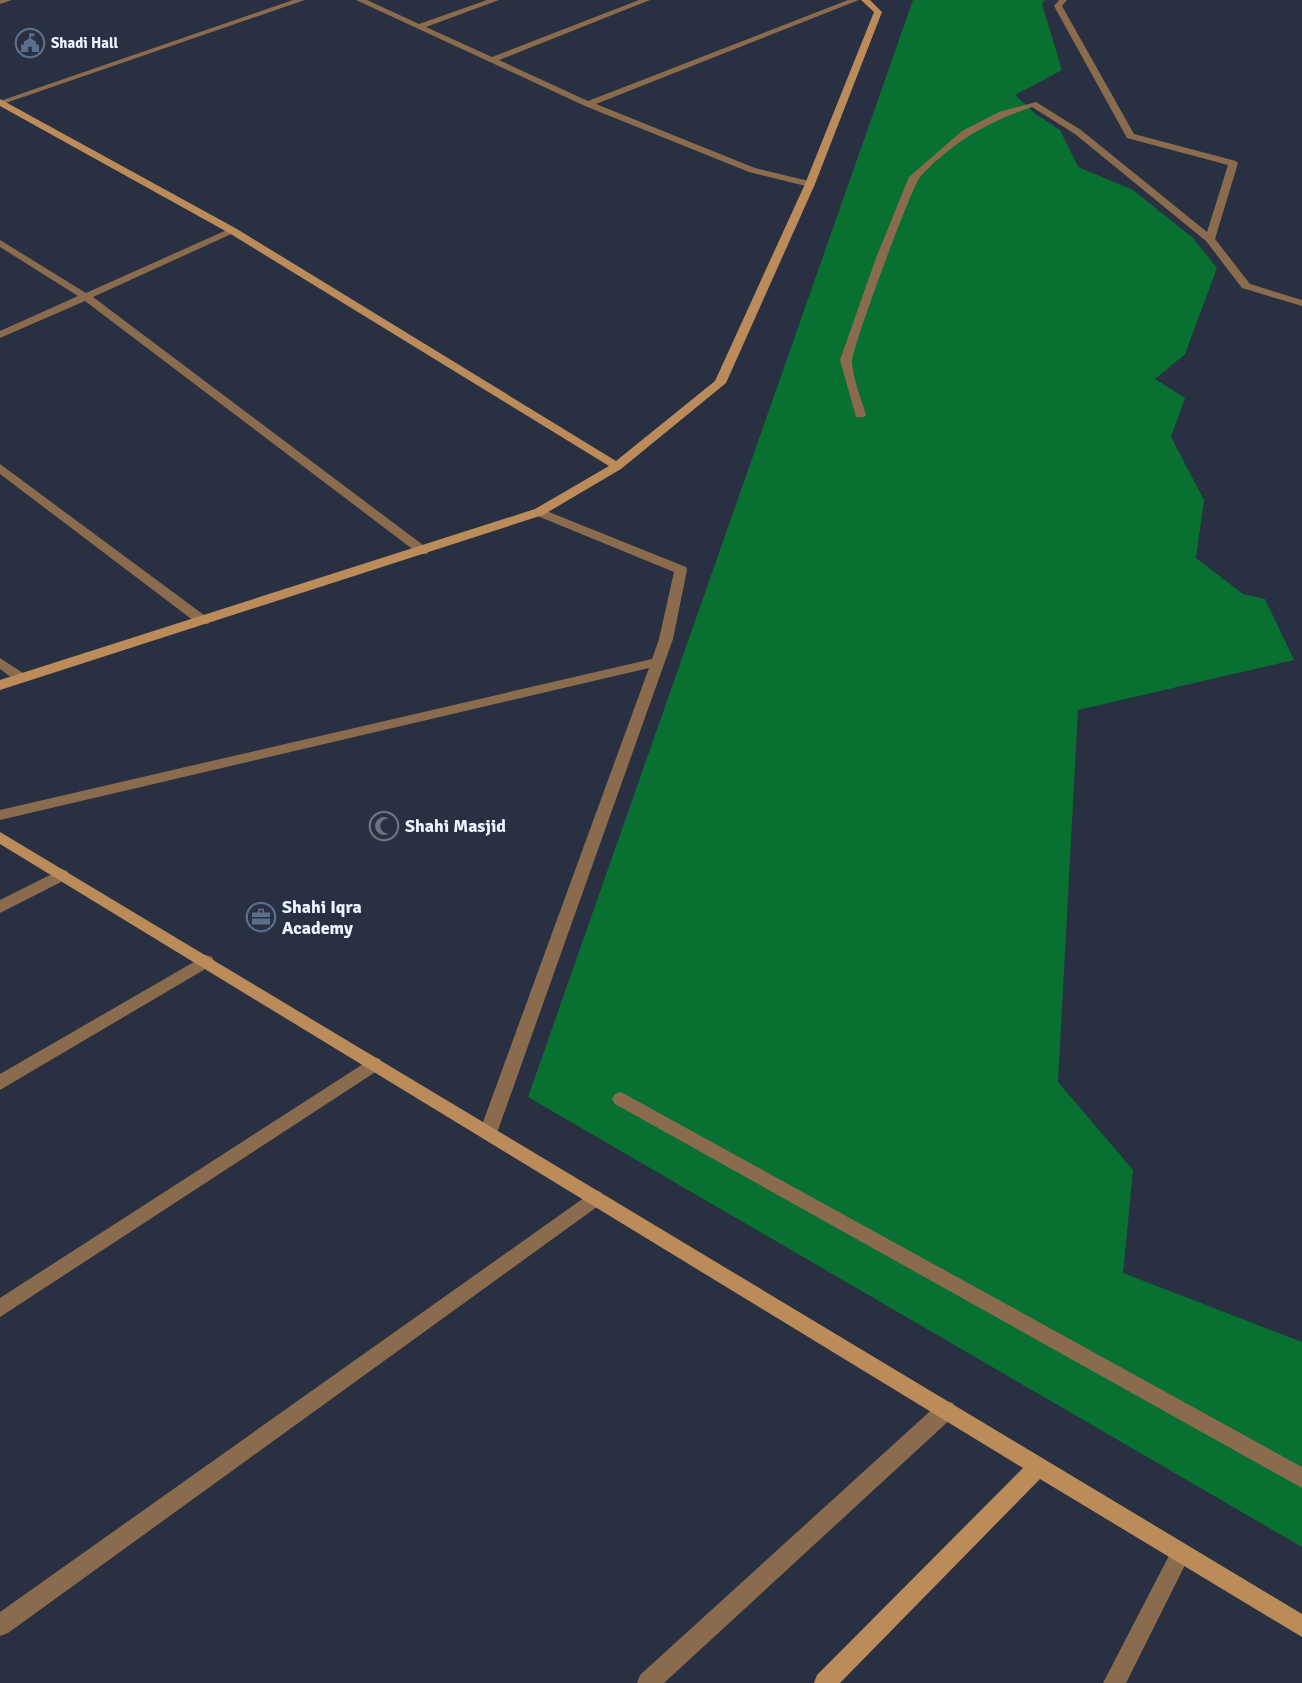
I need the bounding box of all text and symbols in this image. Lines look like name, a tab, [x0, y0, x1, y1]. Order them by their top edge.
public building icon: Shadi Hall	[14, 27, 46, 59]
place label: Shadi Hall	[51, 34, 119, 52]
mosque icon: Shahi Masjid	[368, 810, 400, 842]
place label: Shahi Masjid	[405, 815, 506, 837]
place label: Shahi Iqra Academy	[282, 896, 362, 939]
office icon: Shahi Iqra Academy	[245, 901, 277, 933]

